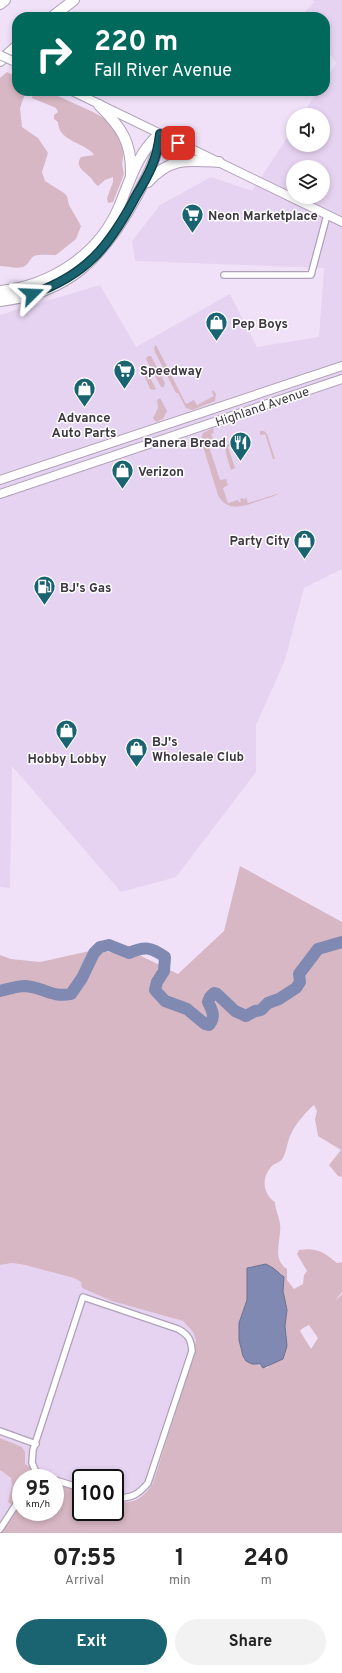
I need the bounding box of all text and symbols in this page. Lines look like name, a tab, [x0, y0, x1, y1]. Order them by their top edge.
text: 220 m	[94, 25, 178, 61]
icon: right	[28, 28, 80, 80]
text: Fall River Avenue	[94, 60, 232, 83]
map controls	[286, 108, 330, 204]
button: sound	[286, 108, 330, 152]
pin	[161, 126, 195, 160]
icon: arrive	[167, 132, 189, 154]
button: layers	[286, 160, 330, 204]
supermarket icon: Neon Marketplace	[180, 202, 206, 235]
place label: Neon Marketplace	[208, 209, 318, 225]
position arrow	[11, 273, 53, 315]
shop icon: Pep Boys	[203, 310, 229, 343]
place label: Pep Boys	[232, 317, 288, 333]
supermarket icon: Speedway	[112, 357, 138, 390]
place label: Speedway	[140, 364, 203, 380]
shop icon: Advance Auto Parts	[71, 376, 97, 409]
street label: Highland Avenue	[214, 384, 312, 431]
place label: Advance Auto Parts	[52, 411, 116, 442]
restaurant icon: Panera Bread	[228, 429, 254, 462]
place label: Panera Bread	[144, 436, 226, 452]
shop icon: Verizon	[109, 458, 135, 491]
place label: Verizon	[138, 465, 184, 481]
shop icon: Party City	[292, 527, 318, 560]
place label: Party City	[229, 534, 291, 550]
fuel station icon: BJ's Gas	[31, 574, 57, 607]
place label: BJ's Gas	[60, 581, 111, 597]
shop icon: Hobby Lobby	[54, 717, 80, 750]
shop icon: BJ's Wholesale Club	[124, 735, 150, 768]
place label: BJ's Wholesale Club	[152, 735, 244, 766]
place label: Hobby Lobby	[27, 752, 107, 768]
speed limit sign: 100	[72, 1469, 124, 1521]
text: 95	[26, 1477, 50, 1503]
text: km/h	[26, 1498, 50, 1511]
text: 07:55	[53, 1544, 116, 1574]
text: 1	[175, 1544, 185, 1574]
text: 240	[243, 1544, 289, 1574]
text: Arrival	[65, 1573, 104, 1589]
text: min	[169, 1573, 191, 1589]
text: m	[261, 1573, 272, 1589]
button: Exit	[16, 1619, 167, 1665]
button: Share	[175, 1619, 326, 1665]

